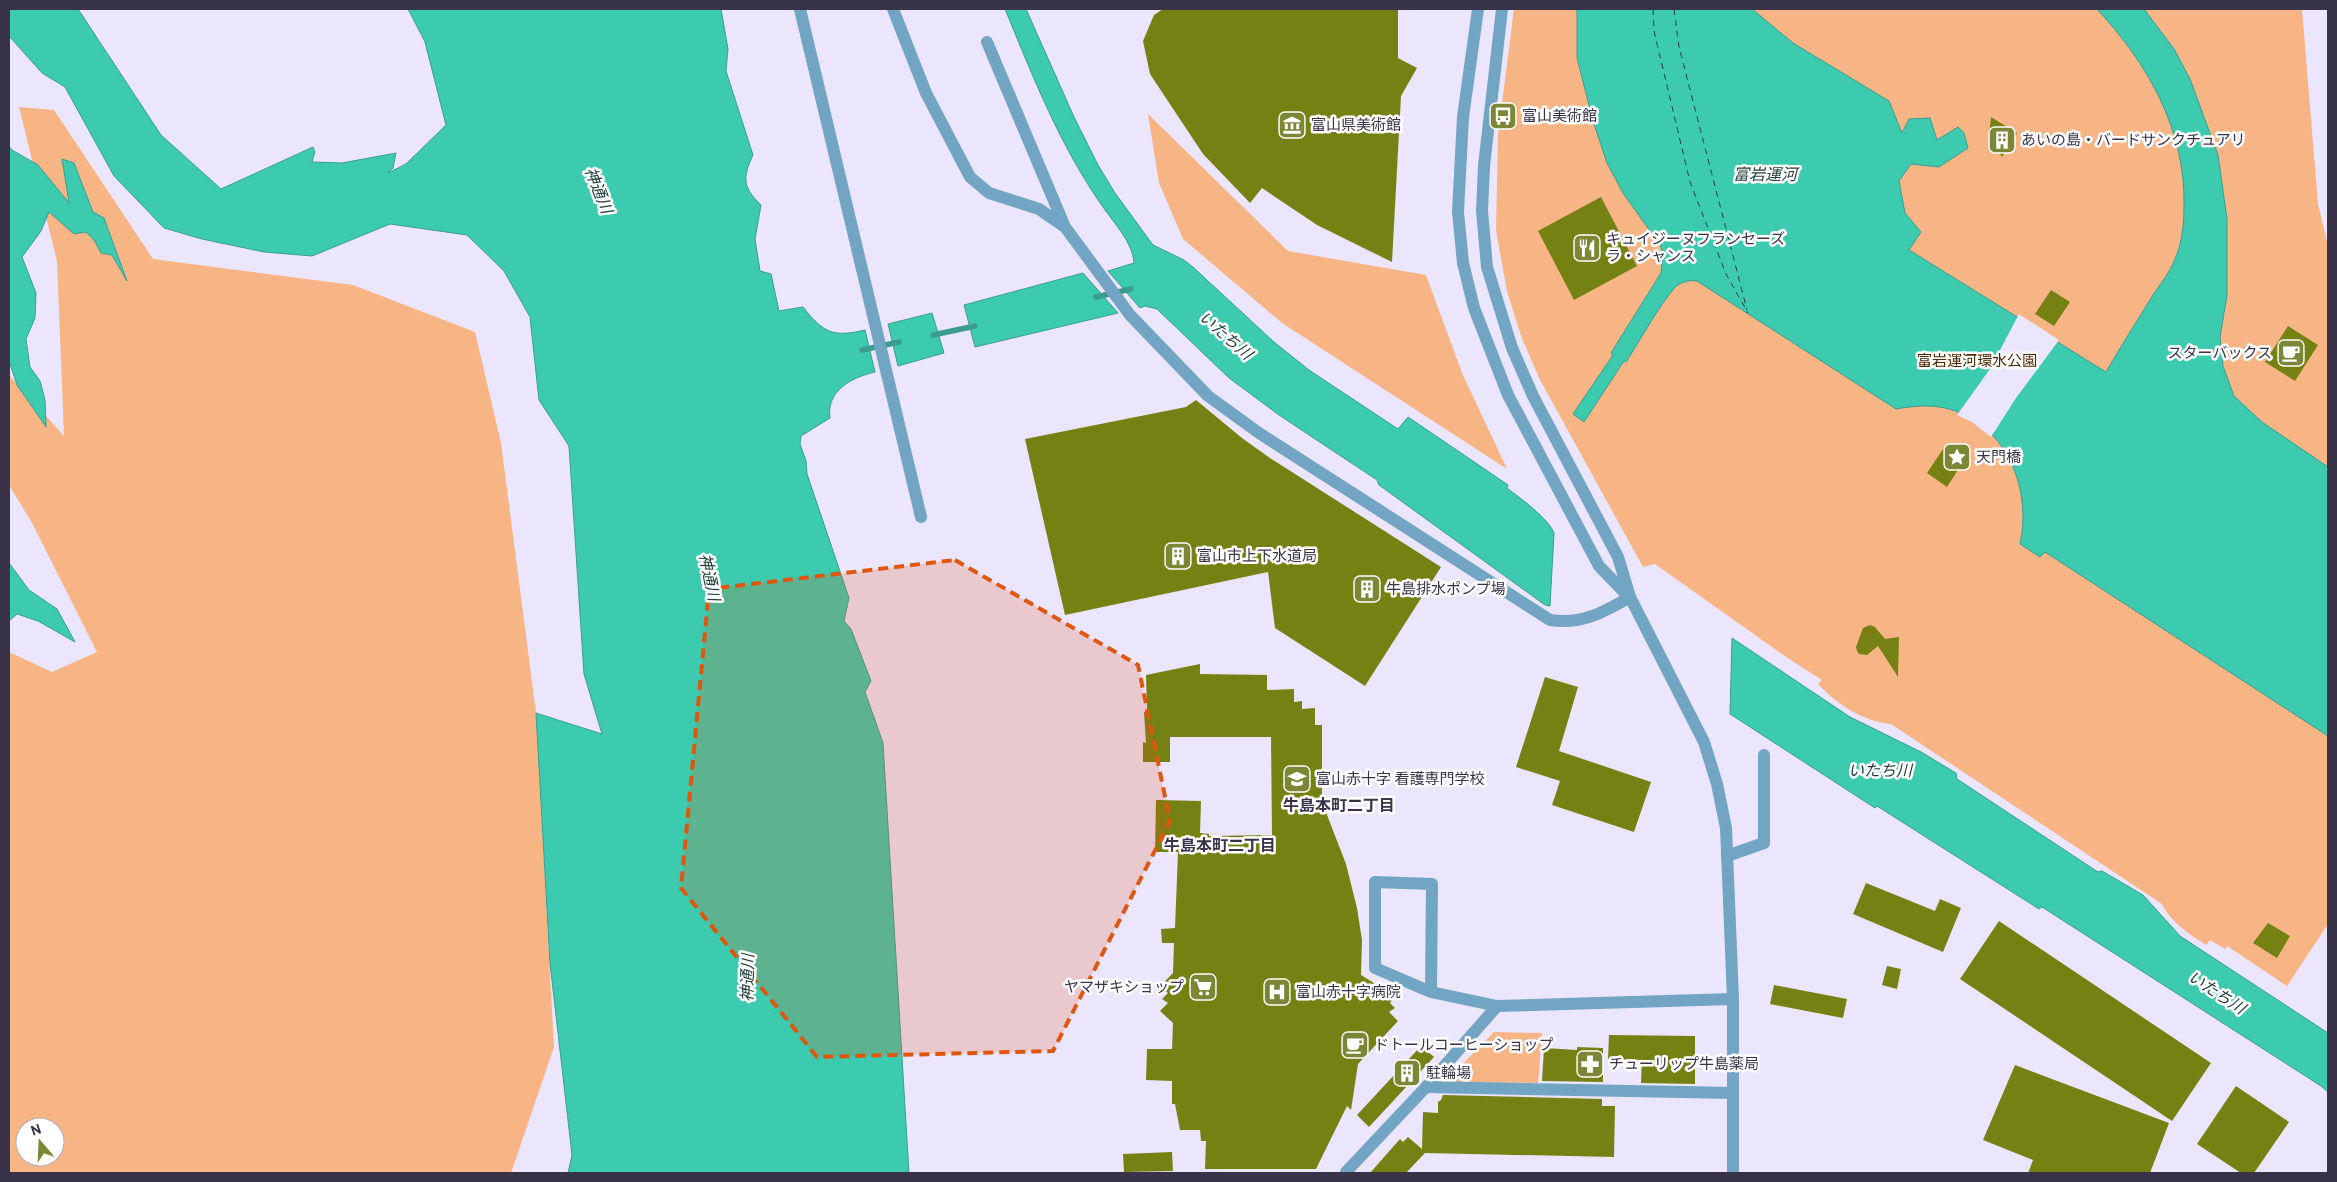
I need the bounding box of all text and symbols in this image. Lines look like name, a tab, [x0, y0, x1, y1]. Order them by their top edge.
bus stop icon: 富山美術館	[1488, 101, 1518, 131]
place label: 富山美術館	[1522, 107, 1597, 127]
museum icon: 富山県美術館	[1277, 110, 1307, 140]
place label: 富山県美術館	[1311, 116, 1401, 136]
building icon: あいの島・バードサンクチュアリ	[1987, 125, 2017, 155]
place label: あいの島・バードサンクチュアリ	[2021, 132, 2246, 151]
water label: 神通川	[579, 165, 616, 219]
water label: 富岩運河	[1733, 166, 1800, 186]
place label: キュイジーヌフランセーズ ラ・シャンス	[1606, 231, 1785, 267]
restaurant icon: キュイジーヌフランセーズ ラ・シャンス	[1572, 233, 1602, 263]
water label: いたち川	[1194, 308, 1257, 366]
cafe icon: スターバックス	[2276, 338, 2306, 368]
place label: スターバックス	[2168, 345, 2272, 364]
park label: 富岩運河環水公園	[1917, 353, 2037, 372]
place icon: 天門橋	[1942, 442, 1972, 472]
place label: 天門橋	[1976, 449, 2021, 468]
building icon: 富山市上下水道局	[1163, 541, 1193, 571]
place label: 富山市上下水道局	[1197, 548, 1317, 567]
water label: 神通川	[693, 552, 723, 605]
building icon: 牛島排水ポンプ場	[1352, 574, 1382, 604]
place label: 牛島排水ポンプ場	[1386, 581, 1506, 600]
water label: いたち川	[1848, 762, 1914, 782]
school or university icon: 富山赤十字 看護専門学校	[1282, 764, 1312, 794]
place label: 富山赤十字 看護専門学校	[1316, 771, 1485, 790]
district label: 牛島本町二丁目	[1283, 797, 1395, 817]
district label: 牛島本町二丁目	[1164, 837, 1276, 857]
water label: 神通川	[739, 952, 759, 1002]
water label: いたち川	[2184, 968, 2250, 1021]
supermarket icon: ヤマザキショップ	[1188, 972, 1218, 1002]
hospital icon: 富山赤十字病院	[1262, 977, 1292, 1007]
place label: ヤマザキショップ	[1064, 979, 1184, 998]
place label: 富山赤十字病院	[1296, 984, 1401, 1003]
cafe icon: ドトールコーヒーショップ	[1340, 1030, 1370, 1060]
place label: ドトールコーヒーショップ	[1374, 1037, 1553, 1056]
pharmacy icon: チューリップ牛島薬局	[1575, 1049, 1605, 1079]
place label: チューリップ牛島薬局	[1609, 1056, 1759, 1075]
building icon: 駐輪場	[1392, 1058, 1422, 1088]
place label: 駐輪場	[1426, 1064, 1471, 1084]
north arrow	[15, 1117, 65, 1167]
text: N	[29, 1121, 44, 1141]

